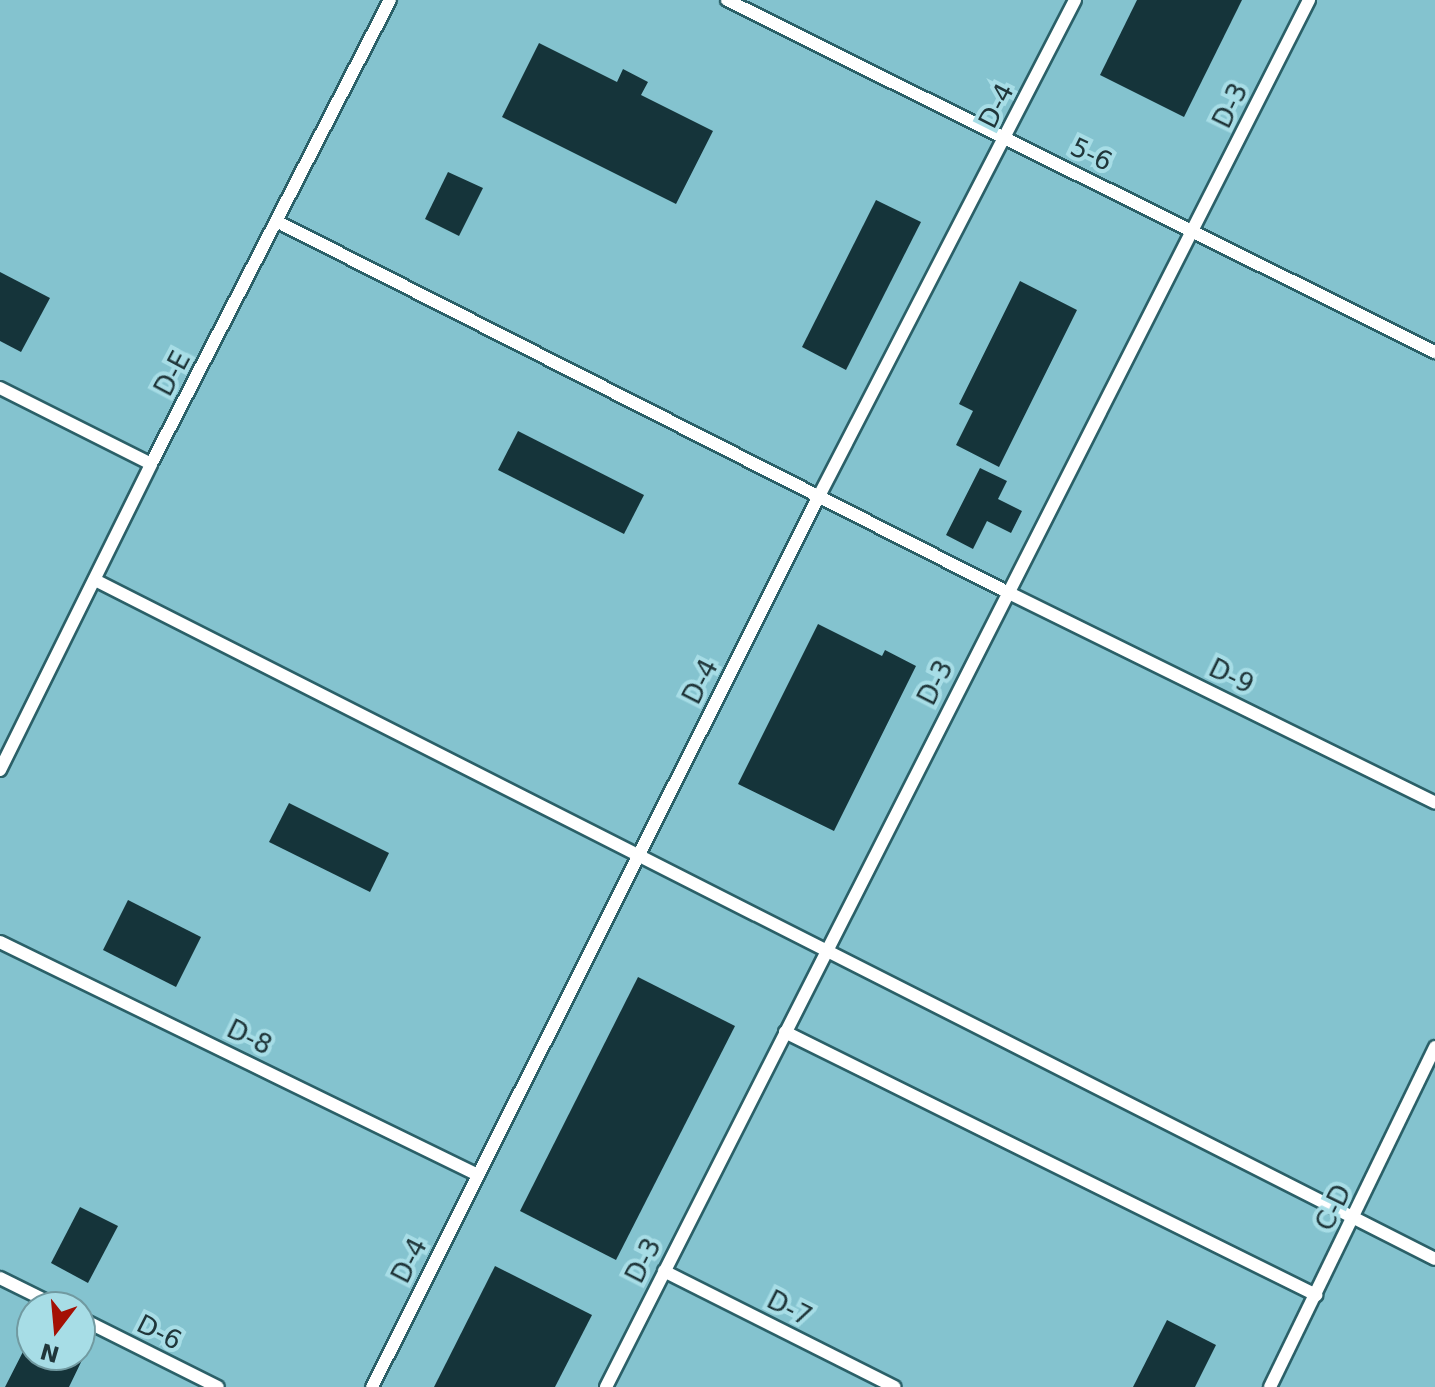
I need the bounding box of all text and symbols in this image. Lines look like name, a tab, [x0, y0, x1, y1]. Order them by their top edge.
street label: D-4	[973, 78, 1021, 134]
street label: D-3	[1207, 79, 1255, 133]
street label: 5-6	[1065, 132, 1117, 178]
street label: D-E	[148, 346, 198, 402]
street label: D-9	[1204, 653, 1258, 701]
street label: D-4	[677, 654, 725, 710]
street label: D-3	[912, 655, 960, 711]
street label: D-8	[222, 1014, 276, 1062]
street label: C-D	[1310, 1180, 1358, 1236]
street label: D-4	[386, 1233, 434, 1289]
street label: D-3	[620, 1233, 668, 1289]
street label: D-7	[761, 1285, 817, 1333]
north arrow	[16, 1291, 96, 1371]
street label: D-6	[131, 1309, 187, 1357]
text: N	[38, 1338, 62, 1367]

